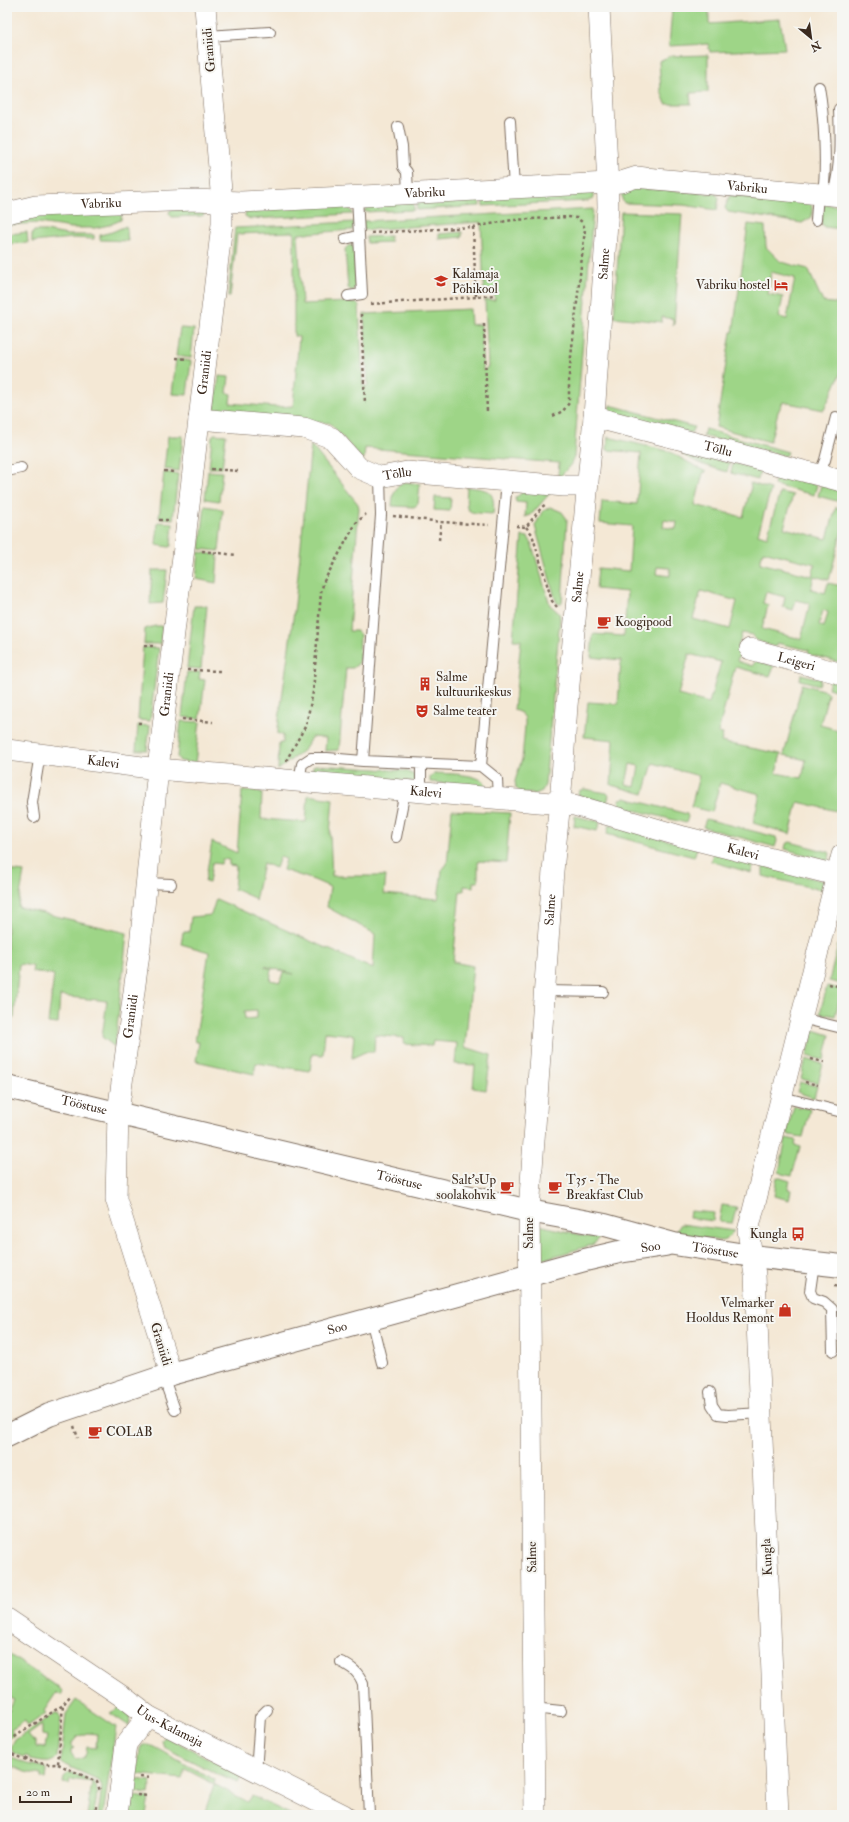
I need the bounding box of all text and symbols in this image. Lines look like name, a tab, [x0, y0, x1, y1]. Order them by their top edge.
north arrow	[791, 18, 831, 58]
street label: Graniidi	[199, 27, 219, 73]
text: N	[807, 38, 824, 55]
street label: Vabriku	[726, 178, 769, 197]
street label: Vabriku	[404, 184, 446, 202]
street label: Vabriku	[80, 195, 122, 212]
street label: Salme	[595, 247, 613, 280]
place label: Kalamaja Põhikool	[452, 266, 500, 297]
school or university icon: Kalamaja Põhikool	[433, 273, 449, 289]
place label: Vabriku hostel	[696, 277, 771, 293]
hotel icon: Vabriku hostel	[773, 277, 789, 293]
street label: Graniidi	[194, 349, 215, 396]
street label: Tõllu	[702, 438, 734, 460]
street label: Tõllu	[382, 464, 413, 484]
street label: Salme	[569, 570, 588, 603]
cafe icon: Koogipood	[596, 614, 612, 630]
place label: Koogipood	[615, 614, 672, 631]
street label: Leigeri	[776, 649, 817, 674]
place label: Salme kultuurikeskus	[436, 669, 512, 700]
street label: Graniidi	[156, 671, 177, 717]
building icon: Salme kultuurikeskus	[417, 676, 433, 692]
theatre icon: Salme teater	[414, 703, 430, 719]
place label: Salme teater	[433, 703, 497, 719]
street label: Kalevi	[86, 752, 121, 772]
street label: Kalevi	[409, 783, 443, 802]
street label: Kalevi	[725, 840, 761, 864]
street label: Salme	[541, 893, 559, 926]
street label: Graniidi	[120, 993, 142, 1039]
street label: Tööstuse	[59, 1092, 109, 1119]
street label: Tööstuse	[374, 1167, 424, 1194]
place label: Salt'sUp soolakohvik	[436, 1172, 497, 1203]
place label: T35 - The Breakfast Club	[566, 1172, 643, 1203]
cafe icon: Salt'sUp soolakohvik	[499, 1179, 515, 1195]
cafe icon: T35 - The Breakfast Club	[547, 1179, 563, 1195]
street label: Salme	[521, 1217, 537, 1249]
place label: Kungla	[750, 1226, 788, 1242]
bus stop icon: Kungla	[790, 1226, 806, 1242]
street label: Soo	[640, 1238, 662, 1257]
street label: Tööstuse	[691, 1239, 740, 1262]
place label: Velmarker Hooldus Remont	[686, 1295, 774, 1326]
shop icon: Velmarker Hooldus Remont	[777, 1302, 793, 1318]
street label: Soo	[326, 1318, 349, 1339]
street label: Graniidi	[147, 1320, 175, 1368]
cafe icon: COLAB	[87, 1424, 103, 1440]
place label: COLAB	[106, 1424, 152, 1440]
street label: Kungla	[758, 1537, 776, 1576]
street label: Salme	[524, 1541, 540, 1573]
street label: Uus-Kalamaja	[133, 1701, 207, 1751]
scale bar	[20, 1778, 71, 1804]
text: 20 m	[26, 1785, 51, 1800]

